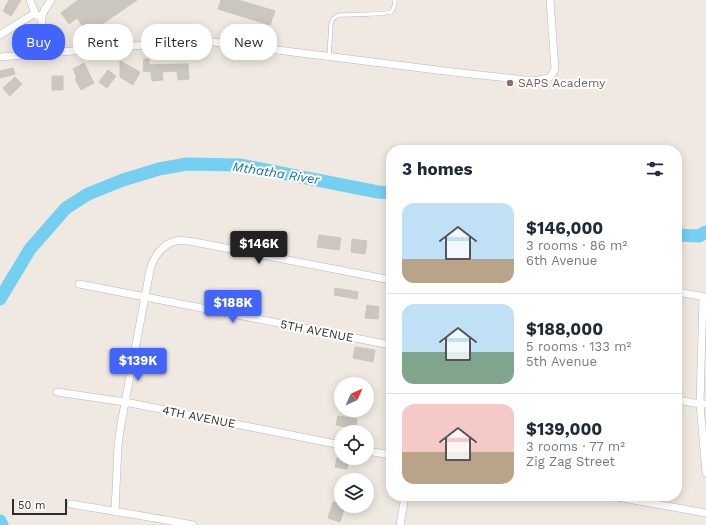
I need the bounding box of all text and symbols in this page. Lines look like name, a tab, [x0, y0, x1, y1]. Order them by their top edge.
chip: Buy	[12, 24, 65, 60]
chip: Rent	[73, 24, 133, 60]
chip: Filters	[141, 24, 212, 60]
chip: New	[220, 24, 277, 60]
place label: SAPS Academy	[518, 76, 606, 90]
marker: SAPS Academy	[505, 78, 515, 88]
icon: filters	[644, 158, 666, 180]
water label: Mthatha River	[231, 159, 322, 187]
text: 3 homes	[402, 159, 473, 179]
text: $146,000	[526, 218, 603, 238]
icon: home	[434, 219, 482, 267]
pin: $146K	[231, 231, 287, 265]
text: $146K	[239, 236, 279, 251]
text: 3 rooms · 86 m²	[526, 238, 627, 253]
text: 6th Avenue	[526, 253, 597, 268]
pin: $188K	[205, 290, 261, 324]
text: $188K	[213, 295, 253, 310]
street label: 5TH AVENUE	[279, 317, 355, 345]
text: $188,000	[526, 319, 603, 339]
icon: home	[434, 320, 482, 368]
text: 5 rooms · 133 m²	[526, 339, 631, 354]
pin: $139K	[110, 348, 166, 382]
text: $139K	[119, 353, 157, 368]
text: 5th Avenue	[526, 354, 597, 369]
north arrow	[334, 377, 374, 417]
map controls	[334, 377, 374, 513]
street label: 4TH AVENUE	[161, 403, 237, 431]
text: $139,000	[526, 419, 602, 439]
icon: home	[434, 420, 482, 468]
button: locate	[334, 425, 374, 465]
text: 3 rooms · 77 m²	[526, 439, 625, 454]
text: Zig Zag Street	[526, 454, 615, 469]
button: layers	[334, 473, 374, 513]
scale bar	[12, 497, 67, 516]
text: 50 m	[18, 499, 45, 512]

